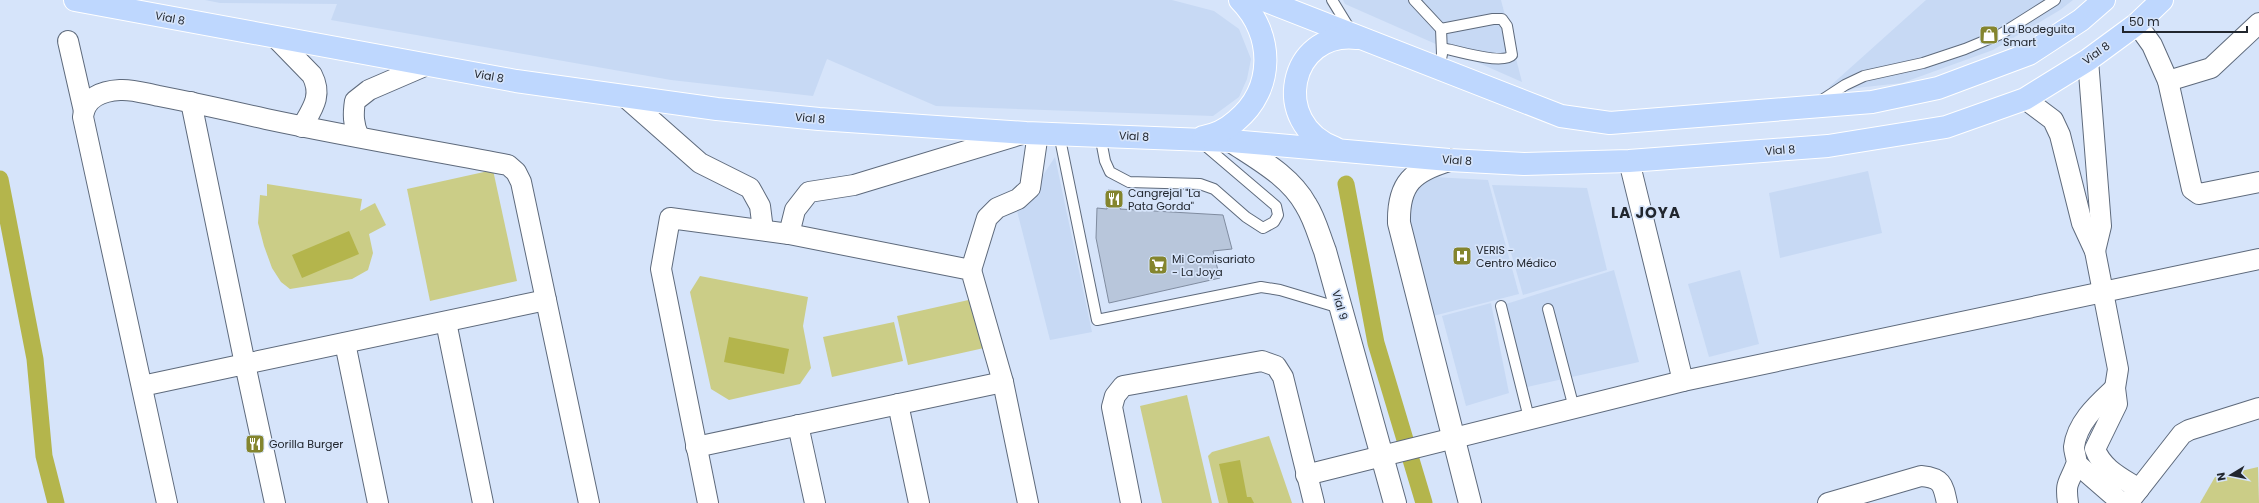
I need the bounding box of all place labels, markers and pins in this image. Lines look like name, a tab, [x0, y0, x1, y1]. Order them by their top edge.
place label: La Bodeguita Smart	[2003, 21, 2075, 50]
shop icon: La Bodeguita Smart	[1978, 24, 2000, 46]
place label: Cangrejal "La Pata Gorda"	[1128, 185, 1201, 214]
restaurant icon: Cangrejal "La Pata Gorda"	[1103, 188, 1125, 210]
place label: VERIS - Centro Médico	[1476, 242, 1557, 271]
hospital icon: VERIS - Centro Médico	[1451, 245, 1473, 267]
place label: Mi Comisariato - La Joya	[1172, 251, 1255, 280]
supermarket icon: Mi Comisariato - La Joya	[1147, 254, 1169, 276]
restaurant icon: Gorilla Burger	[244, 433, 266, 455]
place label: Gorilla Burger	[269, 436, 343, 452]

